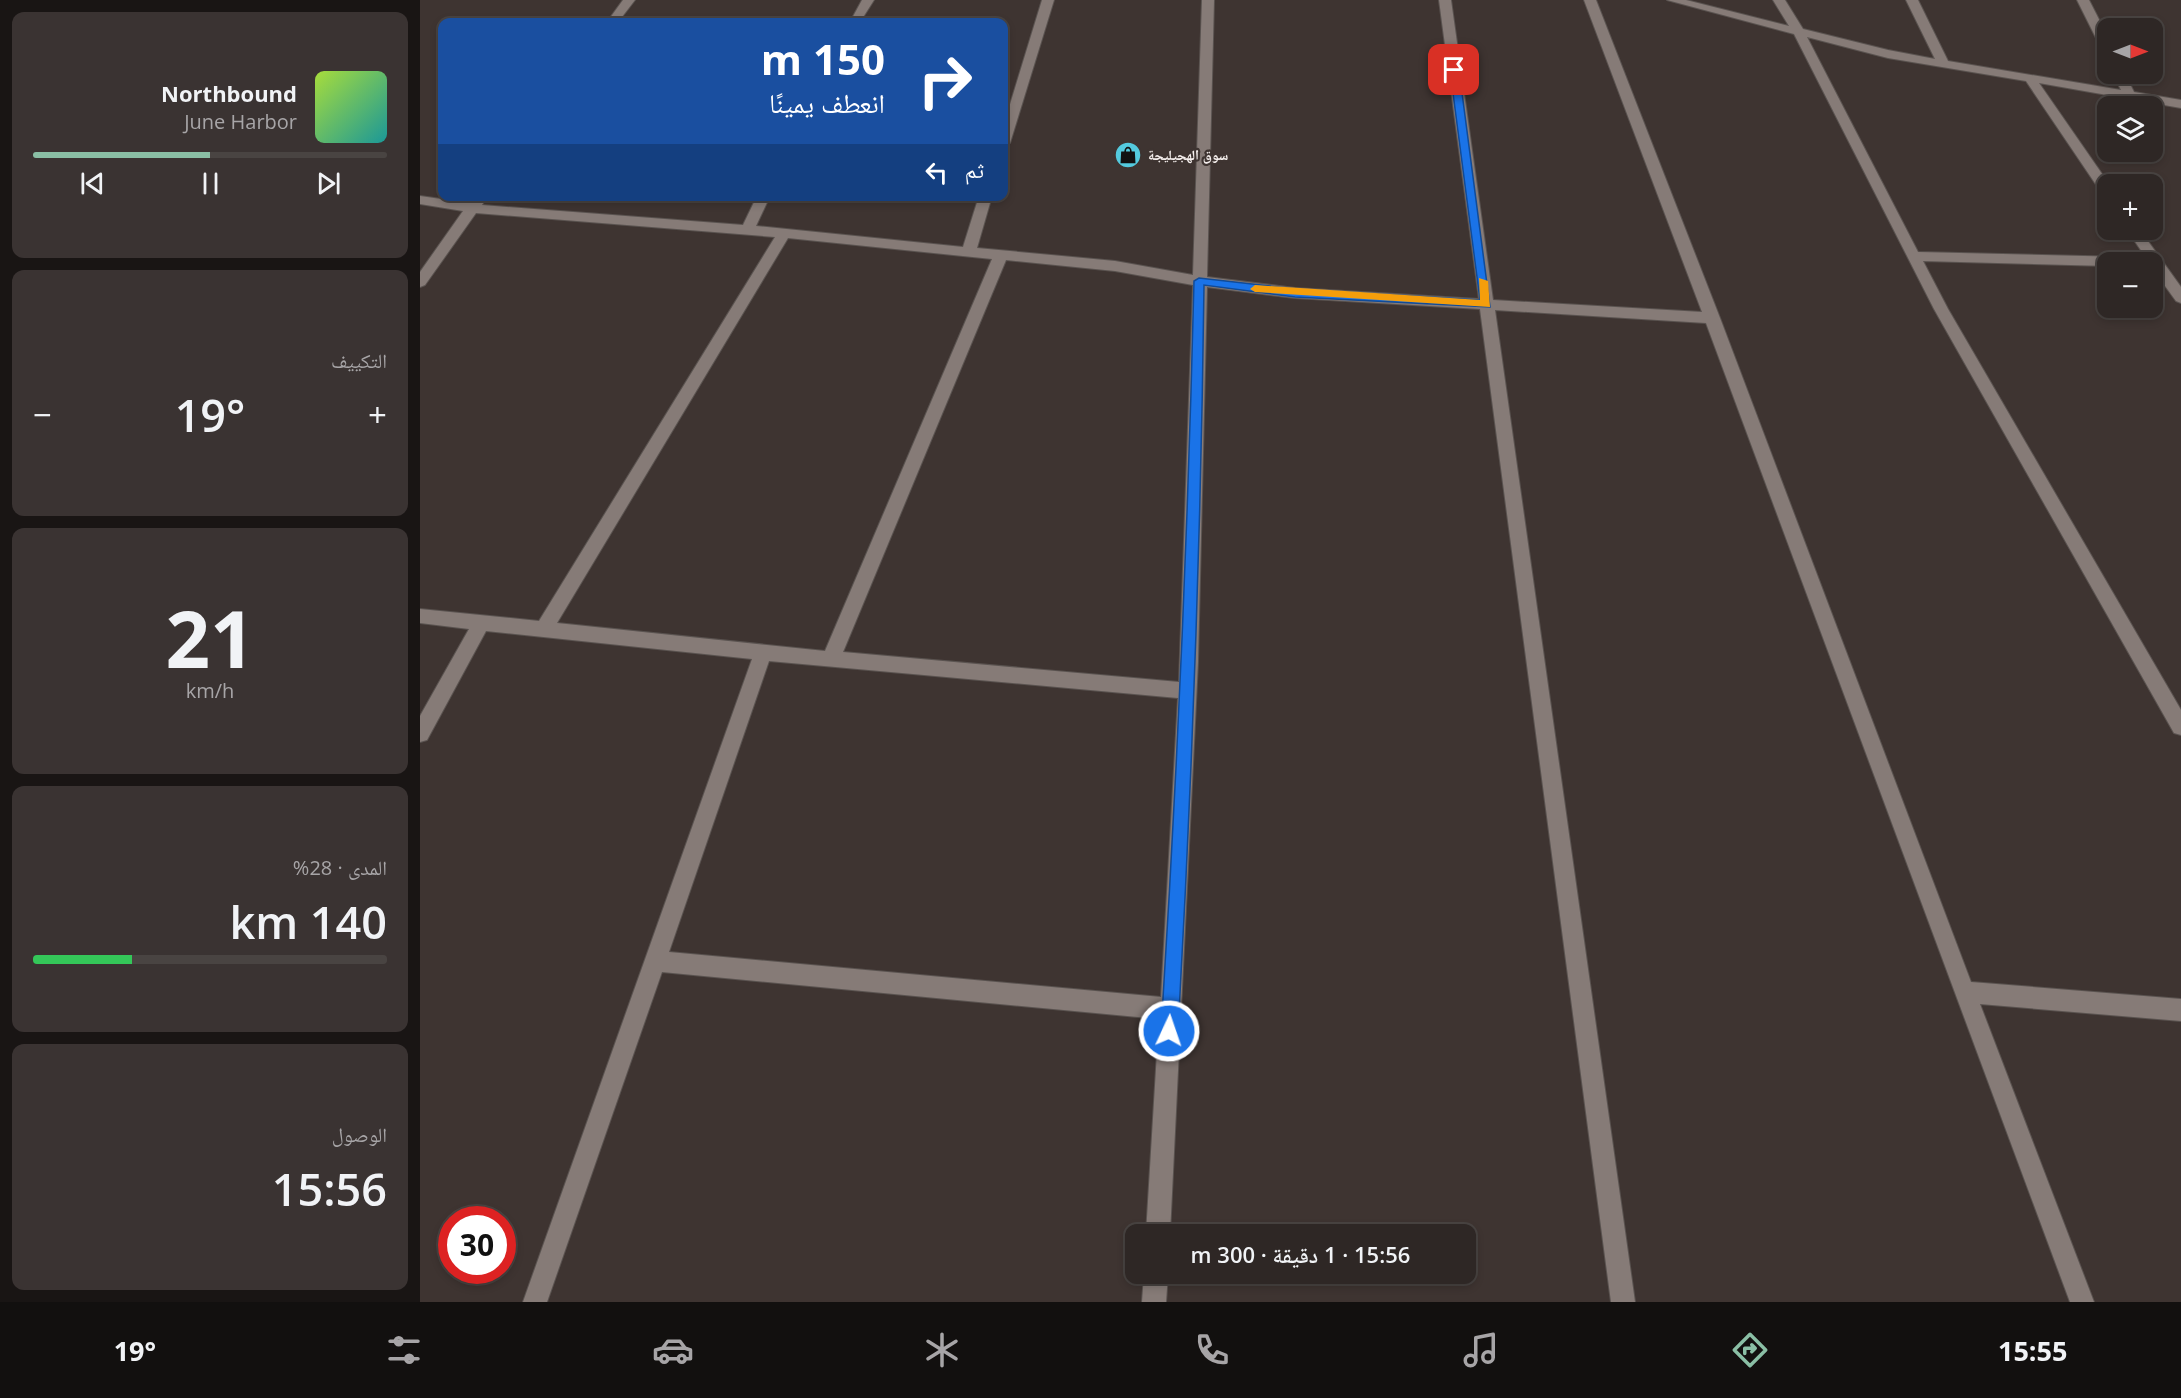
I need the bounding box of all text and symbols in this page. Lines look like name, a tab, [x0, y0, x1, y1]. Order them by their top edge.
north arrow	[2097, 18, 2163, 84]
map controls	[2097, 18, 2163, 318]
text: 150 m	[761, 30, 885, 87]
icon: right	[906, 42, 984, 120]
pin	[1428, 44, 1479, 95]
icon: arrive	[1437, 53, 1470, 86]
text: Northbound	[161, 78, 297, 108]
text: انعطف يمينًا	[769, 84, 885, 121]
button: layers	[2097, 96, 2163, 162]
text: June Harbor	[184, 108, 297, 135]
shop icon: سوق الهجيليجة	[1113, 140, 1143, 170]
place label: سوق الهجيليجة	[1148, 145, 1229, 164]
text: ثم	[965, 154, 984, 184]
icon: left	[920, 156, 953, 189]
icon: previous	[76, 167, 109, 200]
icon: pause	[194, 167, 227, 200]
icon: next	[312, 167, 345, 200]
button: +	[2097, 174, 2163, 240]
button: −	[2097, 252, 2163, 318]
text: التكييف	[331, 347, 387, 374]
text: 19°	[175, 384, 245, 445]
text: −	[33, 392, 52, 437]
text: +	[368, 392, 387, 437]
text: 21	[165, 585, 255, 691]
text: km/h	[186, 677, 234, 704]
text: المدى · 28%	[293, 854, 387, 881]
text: 140 km	[229, 891, 387, 952]
position arrow	[1137, 999, 1201, 1063]
text: الوصول	[332, 1121, 387, 1148]
text: 15:56	[272, 1158, 387, 1219]
speed limit sign: 30	[438, 1206, 516, 1284]
text: 15:56 · 1 دقيقة · 300 m	[1191, 1239, 1410, 1269]
icon: filters	[383, 1329, 425, 1371]
icon: car	[652, 1329, 694, 1371]
icon: climate	[921, 1329, 963, 1371]
icon: phone	[1191, 1329, 1233, 1371]
icon: music	[1460, 1329, 1502, 1371]
icon: directions	[1729, 1329, 1771, 1371]
text: 19°	[114, 1332, 156, 1369]
text: 15:55	[1998, 1332, 2067, 1369]

